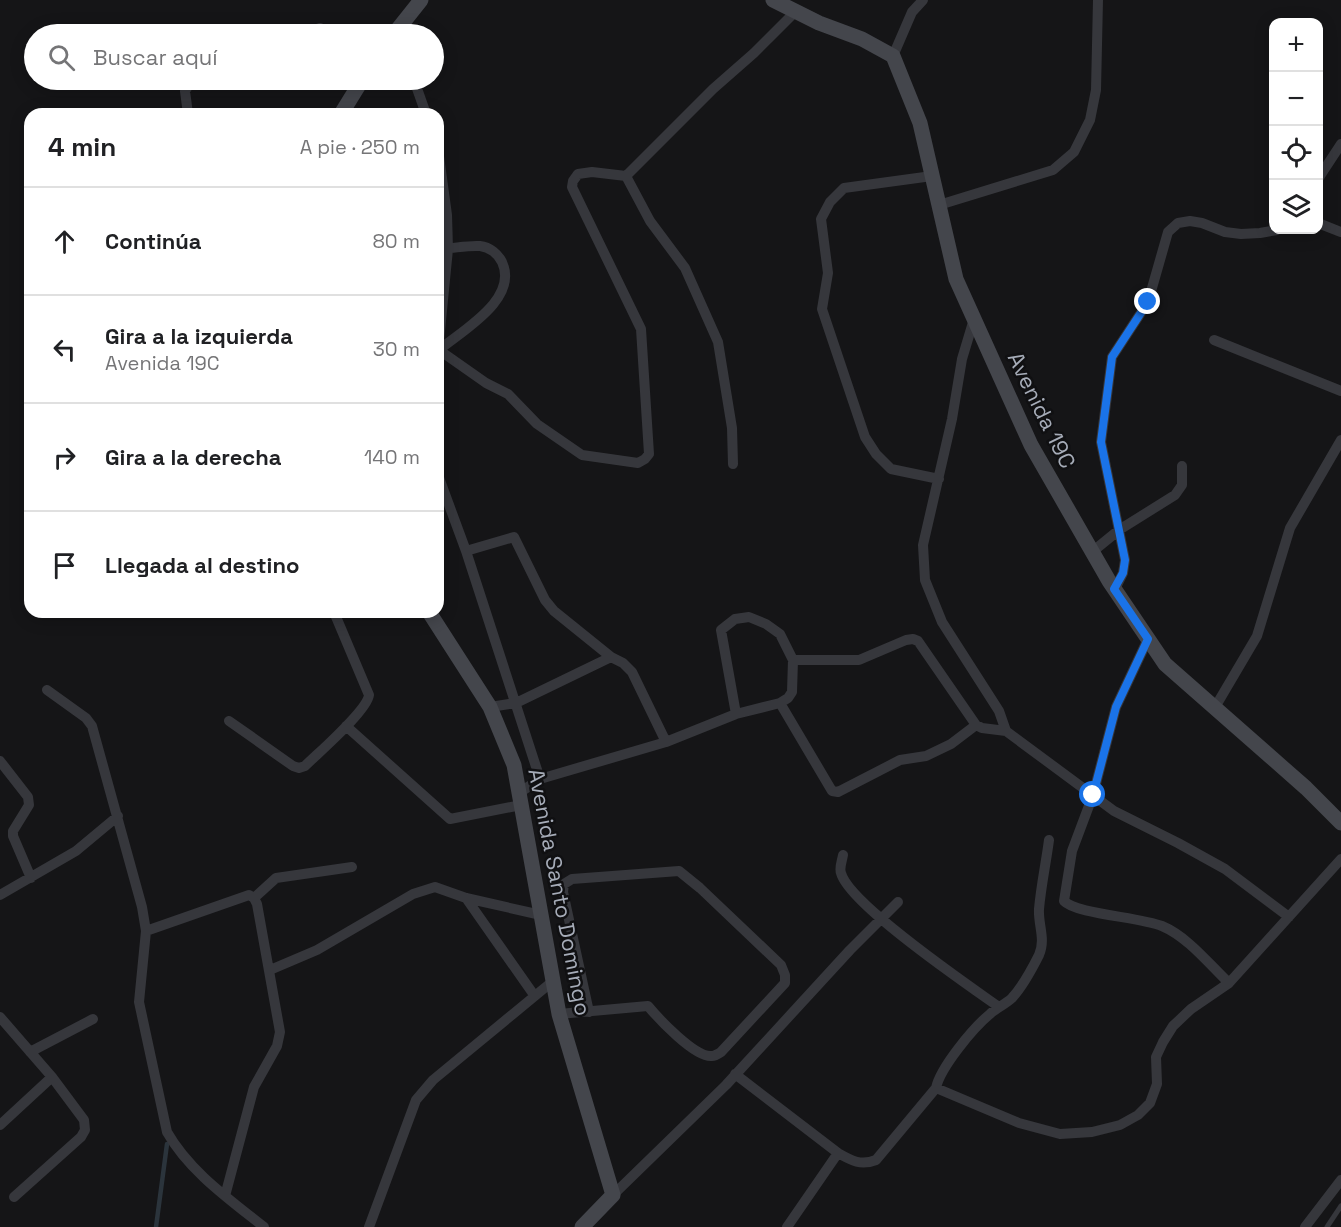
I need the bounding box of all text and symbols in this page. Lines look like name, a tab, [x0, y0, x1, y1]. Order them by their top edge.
map controls	[1269, 18, 1323, 234]
button: +	[1269, 18, 1323, 72]
search box	[24, 24, 444, 90]
icon: search	[45, 41, 78, 74]
text: Buscar aquí	[93, 43, 218, 71]
button: −	[1269, 72, 1323, 126]
button: locate	[1269, 126, 1323, 180]
text: 4 min	[48, 130, 116, 164]
text: A pie · 250 m	[300, 134, 420, 160]
button: layers	[1269, 180, 1323, 234]
icon: ahead	[48, 225, 81, 258]
text: Continúa	[105, 227, 201, 255]
text: 80 m	[372, 228, 420, 254]
route end	[1134, 288, 1160, 314]
text: Gira a la izquierda	[105, 322, 293, 350]
icon: left	[48, 333, 81, 366]
text: 30 m	[373, 336, 420, 362]
street label: Avenida 19C	[1002, 347, 1082, 473]
text: Avenida 19C	[105, 350, 220, 376]
icon: right	[48, 441, 81, 474]
text: Gira a la derecha	[105, 443, 282, 471]
text: 140 m	[364, 444, 420, 470]
icon: arrive	[48, 549, 81, 582]
text: Llegada al destino	[105, 551, 299, 579]
street label: Avenida Santo Domingo	[522, 766, 598, 1018]
route start	[1079, 781, 1105, 807]

